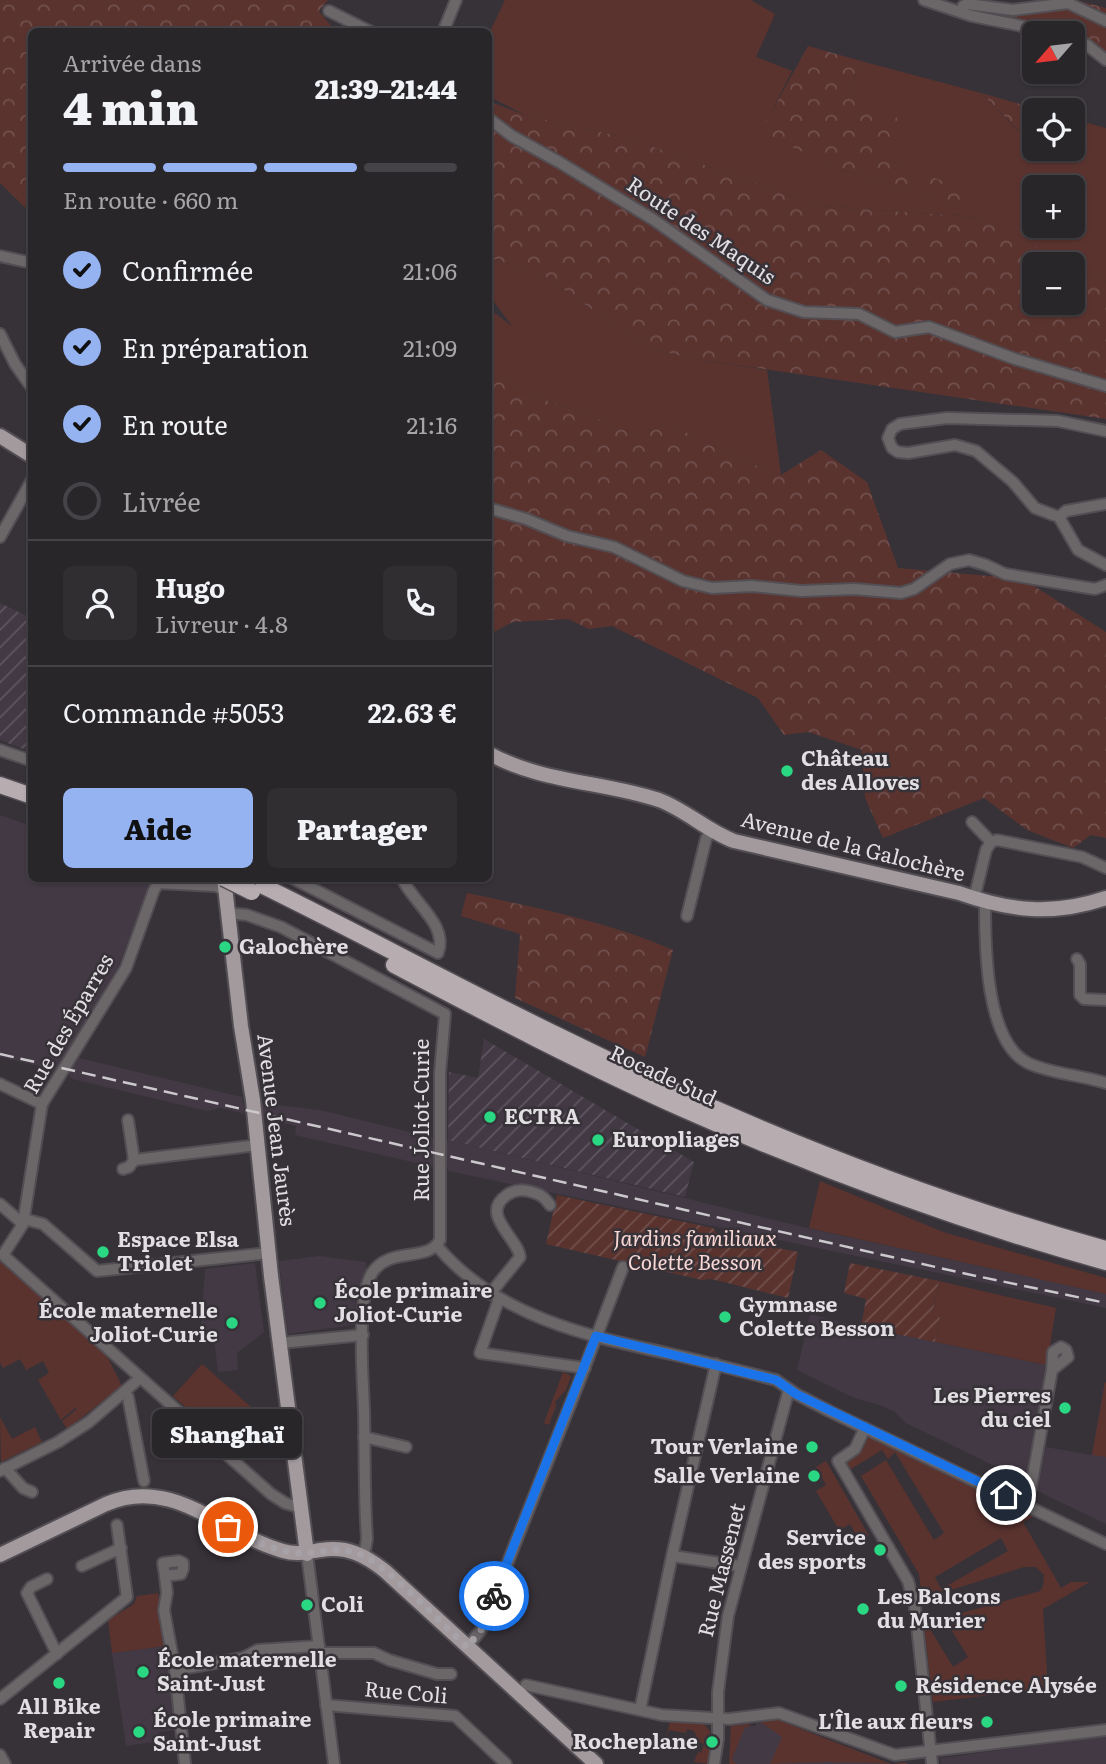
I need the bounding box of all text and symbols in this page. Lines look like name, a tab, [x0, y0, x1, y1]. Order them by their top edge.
north arrow	[1022, 21, 1085, 84]
map controls	[1022, 21, 1085, 315]
text: Arrivée dans	[63, 45, 201, 79]
text: 21:39–21:44	[315, 68, 457, 107]
text: 4 min	[63, 71, 198, 139]
button: locate	[1022, 98, 1085, 161]
street label: Route des Maquis	[622, 167, 783, 290]
button: +	[1022, 175, 1085, 238]
text: En route · 660 m	[63, 182, 238, 216]
text: Confirmée	[122, 250, 253, 289]
icon: check	[63, 251, 101, 289]
button: −	[1022, 252, 1085, 315]
text: 21:06	[403, 253, 457, 287]
text: En préparation	[122, 327, 309, 366]
icon: check	[63, 328, 101, 366]
text: 21:09	[403, 330, 457, 364]
text: En route	[122, 404, 228, 443]
icon: check	[63, 405, 101, 443]
text: 21:16	[407, 407, 457, 441]
text: Livrée	[122, 481, 201, 520]
button: person	[63, 566, 137, 640]
button: phone	[383, 566, 457, 640]
text: Hugo	[155, 567, 225, 606]
text: Livreur · 4.8	[155, 606, 288, 640]
text: Commande #5053	[63, 692, 285, 731]
text: 22.63 €	[368, 692, 457, 731]
place label: Château des Alloves	[801, 741, 920, 796]
marker: Château des Alloves	[779, 763, 795, 779]
button: Aide	[63, 788, 253, 868]
button: Partager	[267, 788, 457, 868]
street label: Avenue de la Galochère	[738, 802, 969, 887]
place label: Galochère	[239, 929, 348, 960]
marker: Galochère	[217, 939, 233, 955]
street label: Rue des Éparres	[14, 947, 119, 1098]
street label: Avenue Jean Jaurès	[251, 1032, 306, 1228]
street label: Rocade Sud	[605, 1035, 723, 1112]
street label: Rue Joliot-Curie	[404, 1038, 435, 1201]
place label: ECTRA	[504, 1099, 580, 1130]
marker: ECTRA	[482, 1109, 498, 1125]
place label: Europliages	[612, 1122, 739, 1153]
marker: Europliages	[590, 1132, 606, 1148]
park label: Jardins familiaux Colette Besson	[613, 1221, 777, 1276]
place label: Espace Elsa Triolet	[117, 1222, 240, 1277]
marker: Espace Elsa Triolet	[95, 1244, 111, 1260]
place label: École primaire Joliot-Curie	[334, 1273, 492, 1328]
place label: Gymnase Colette Besson	[739, 1287, 895, 1342]
place label: École maternelle Joliot-Curie	[38, 1293, 218, 1348]
marker: École primaire Joliot-Curie	[312, 1295, 328, 1311]
marker: Gymnase Colette Besson	[717, 1309, 733, 1325]
marker: École maternelle Joliot-Curie	[224, 1315, 240, 1331]
place label: Les Pierres du ciel	[933, 1378, 1051, 1433]
marker: Les Pierres du ciel	[1057, 1400, 1073, 1416]
callout: Shanghaï	[153, 1408, 303, 1457]
text: Shanghaï	[170, 1416, 284, 1450]
place label: Tour Verlaine	[651, 1429, 798, 1460]
marker: Tour Verlaine	[804, 1439, 820, 1455]
place label: Salle Verlaine	[654, 1458, 800, 1489]
pin	[976, 1465, 1036, 1525]
marker: Salle Verlaine	[806, 1468, 822, 1484]
icon: home	[987, 1476, 1025, 1514]
pin	[198, 1497, 258, 1557]
street label: Rue Massenet	[688, 1499, 751, 1640]
icon: bag	[209, 1508, 247, 1546]
place label: Service des sports	[758, 1520, 866, 1575]
marker: Service des sports	[872, 1542, 888, 1558]
courier	[459, 1561, 529, 1631]
icon: bike	[475, 1577, 513, 1615]
place label: Les Balcons du Murier	[877, 1579, 1000, 1634]
place label: Coli	[321, 1587, 364, 1618]
marker: Coli	[299, 1597, 315, 1613]
marker: Les Balcons du Murier	[855, 1601, 871, 1617]
place label: École maternelle Saint-Just	[157, 1642, 337, 1697]
marker: École maternelle Saint-Just	[135, 1664, 151, 1680]
place label: Résidence Alysée	[915, 1668, 1097, 1699]
street label: Rue Coli	[363, 1671, 449, 1710]
marker: All Bike Repair	[51, 1675, 67, 1691]
marker: Résidence Alysée	[893, 1678, 909, 1694]
place label: All Bike Repair	[17, 1689, 101, 1744]
place label: École primaire Saint-Just	[153, 1702, 311, 1757]
place label: L'Île aux fleurs	[818, 1704, 973, 1735]
marker: L'Île aux fleurs	[979, 1714, 995, 1730]
marker: École primaire Saint-Just	[131, 1724, 147, 1740]
place label: Rocheplane	[573, 1724, 698, 1755]
marker: Rocheplane	[704, 1734, 720, 1750]

